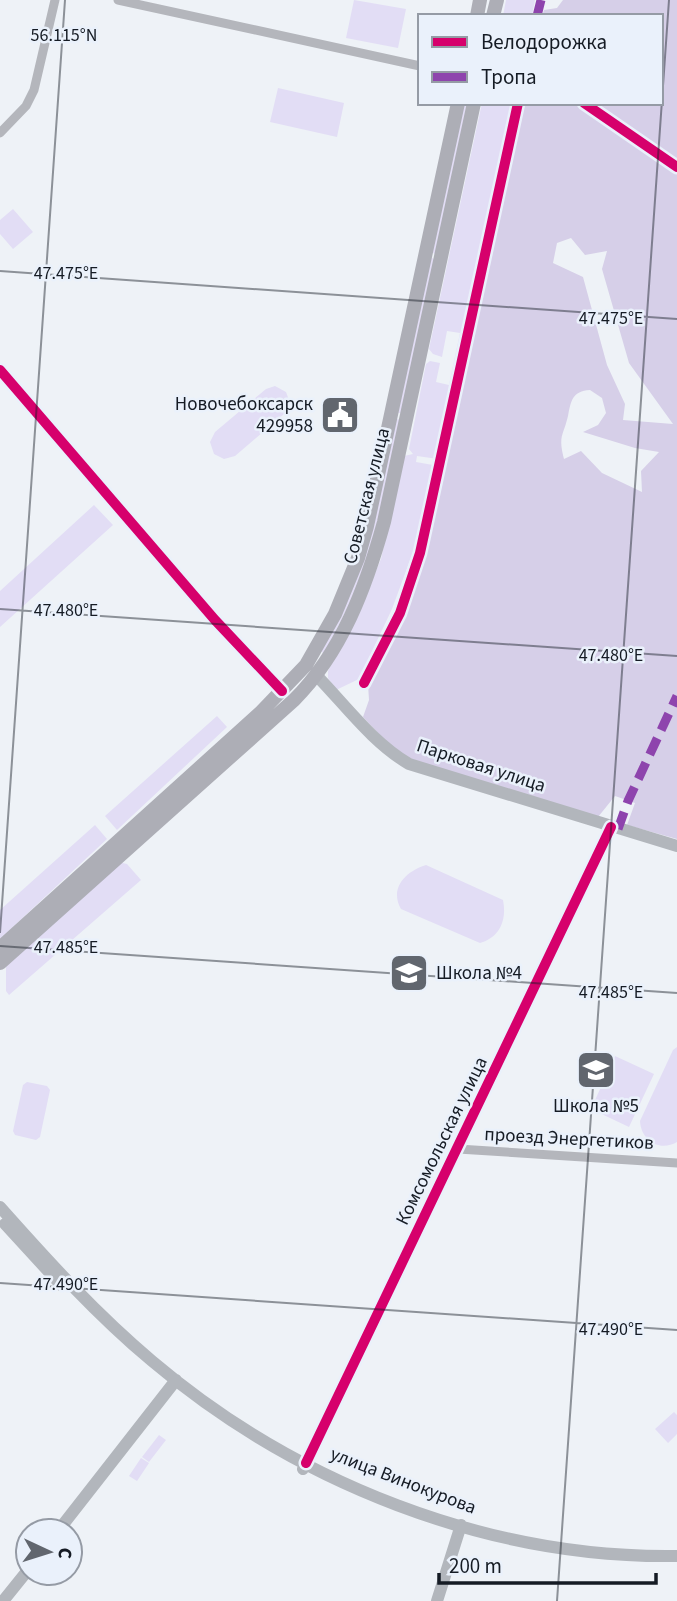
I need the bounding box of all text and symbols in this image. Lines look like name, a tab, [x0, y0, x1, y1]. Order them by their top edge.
legend	[418, 14, 663, 105]
text: 56.115°N	[31, 23, 97, 48]
text: Велодорожка	[481, 27, 607, 57]
text: Тропа	[481, 62, 537, 92]
text: 47.475°E	[34, 261, 98, 286]
text: 47.475°E	[579, 306, 643, 331]
place label: Новочебоксарск 429958	[175, 391, 314, 440]
public building icon: Новочебоксарск 429958	[319, 394, 361, 436]
street label: Советская улица	[337, 425, 397, 567]
text: 47.480°E	[34, 598, 98, 623]
text: 47.480°E	[579, 643, 643, 668]
street label: Парковая улица	[413, 732, 549, 800]
text: 47.485°E	[34, 935, 98, 960]
school or university icon: Школа №4	[388, 952, 430, 994]
place label: Школа №4	[436, 960, 522, 987]
text: 47.485°E	[579, 980, 643, 1005]
school or university icon: Школа №5	[575, 1049, 617, 1091]
street label: Комсомольская улица	[389, 1052, 495, 1230]
place label: Школа №5	[553, 1093, 639, 1120]
street label: проезд Энергетиков	[484, 1121, 654, 1157]
text: 47.490°E	[34, 1272, 98, 1297]
text: 47.490°E	[579, 1317, 643, 1342]
street label: улица Винокурова	[326, 1441, 480, 1521]
north arrow	[14, 1517, 84, 1587]
scale bar	[439, 1542, 656, 1586]
text: С	[51, 1547, 78, 1560]
text: 200 m	[449, 1551, 502, 1581]

